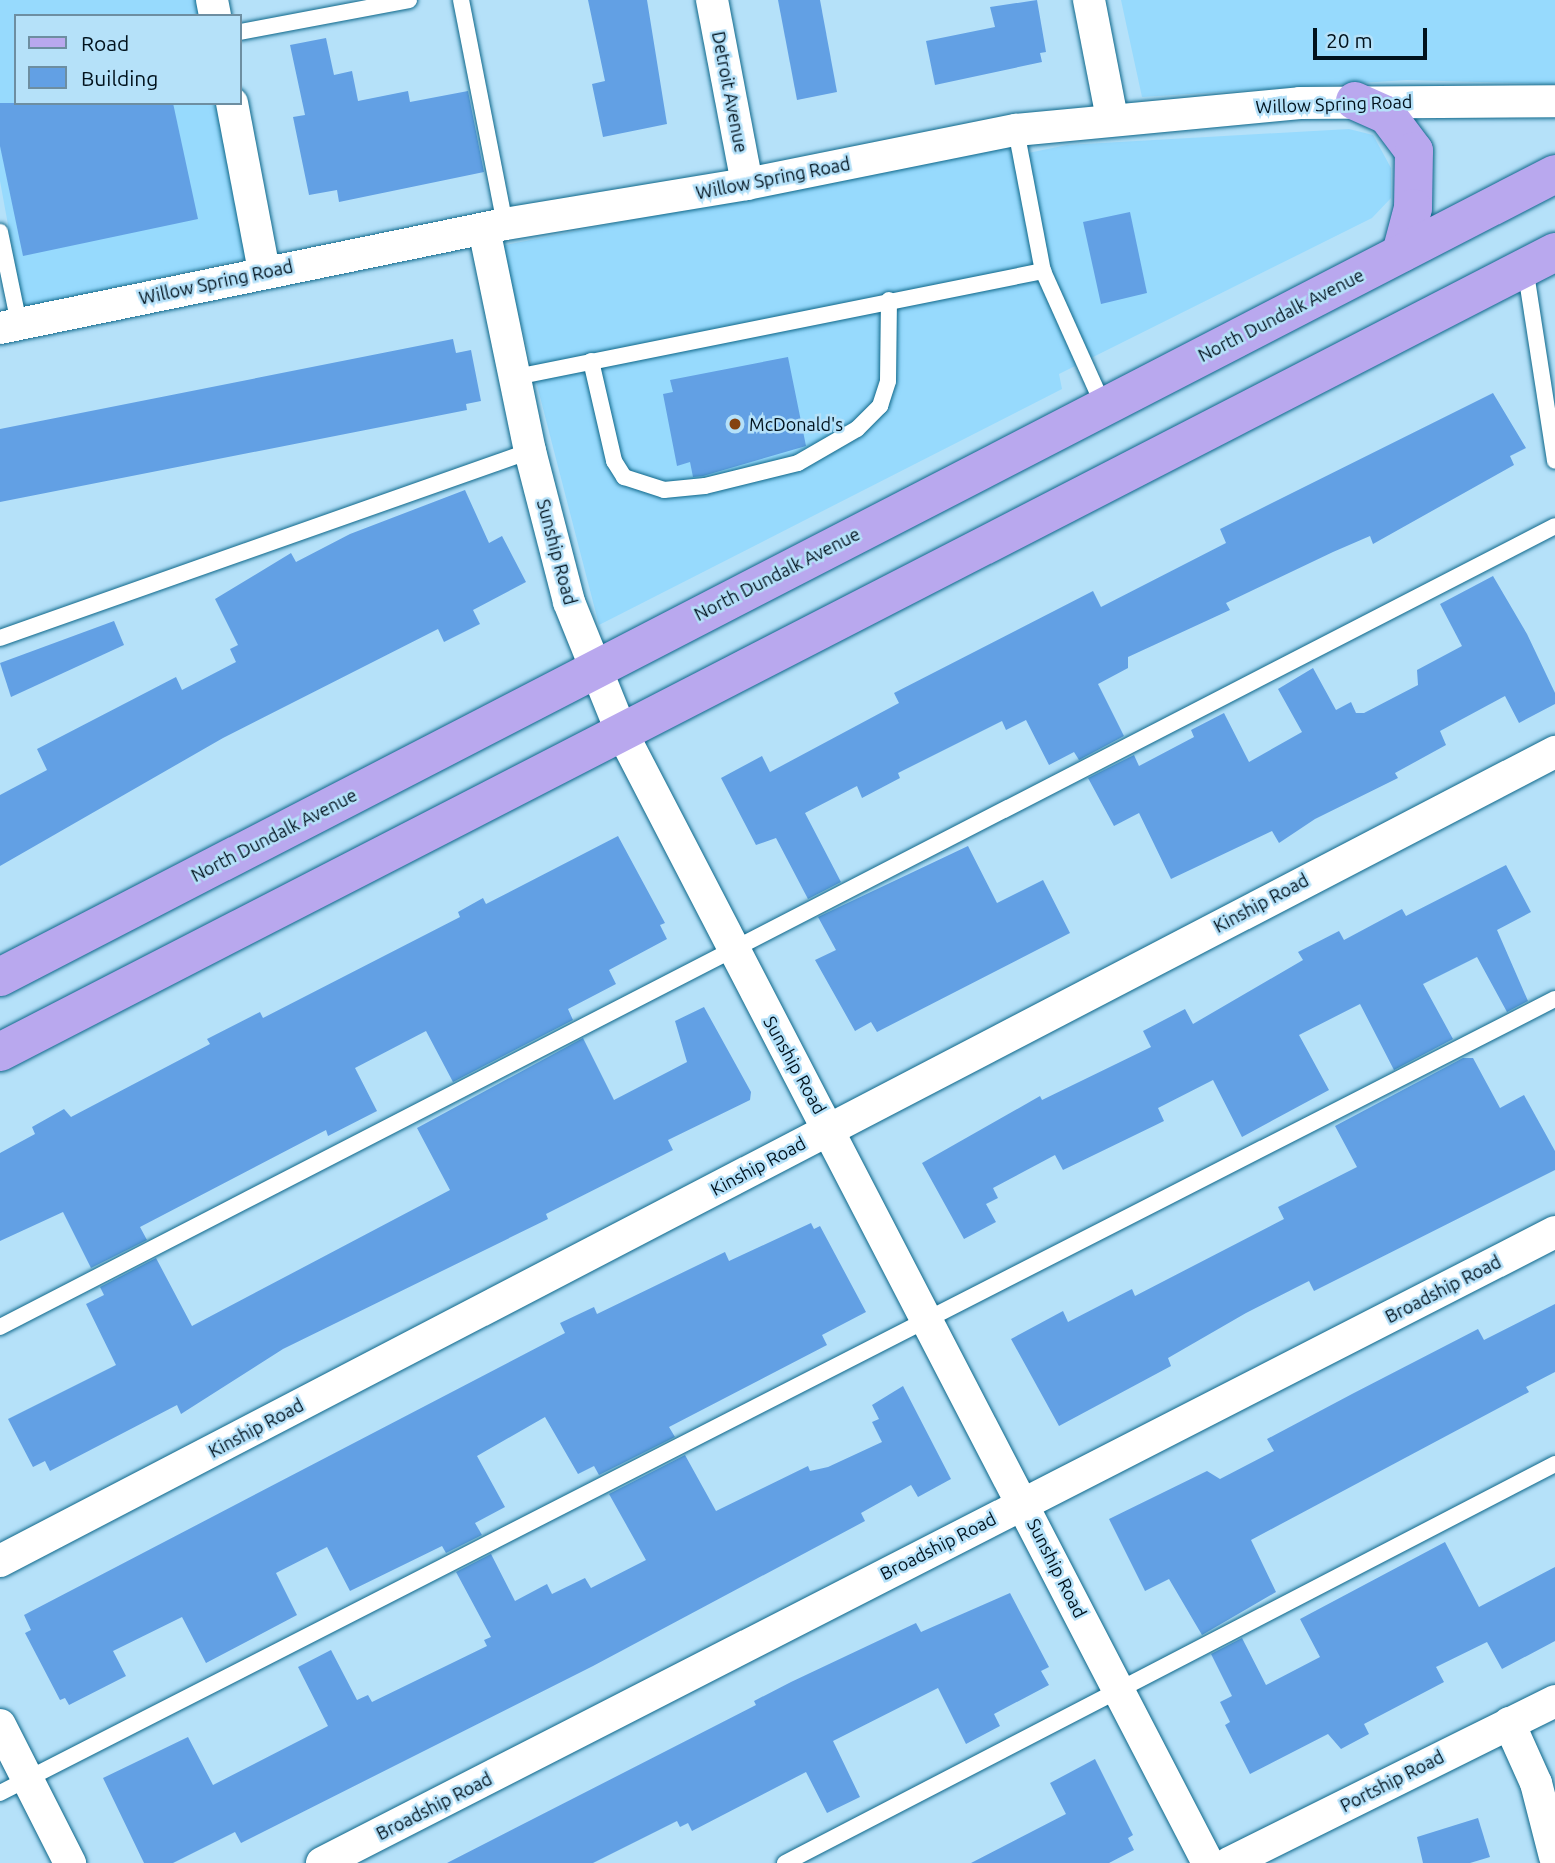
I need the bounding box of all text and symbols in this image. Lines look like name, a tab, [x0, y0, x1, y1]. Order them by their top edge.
legend	[14, 14, 242, 105]
scale bar	[1317, 14, 1431, 58]
text: 20 m	[1326, 28, 1373, 52]
street label: Detroit Avenue	[708, 29, 752, 155]
text: Road	[81, 31, 129, 55]
text: Building	[81, 66, 158, 90]
street label: Willow Spring Road	[1255, 90, 1413, 118]
street label: Willow Spring Road	[694, 152, 852, 204]
street label: Willow Spring Road	[137, 255, 295, 309]
street label: North Dundalk Avenue	[1194, 264, 1368, 366]
place label: McDonald's	[749, 413, 843, 435]
marker: McDonald's	[727, 416, 743, 432]
street label: Sunship Road	[533, 497, 581, 607]
street label: North Dundalk Avenue	[690, 523, 864, 625]
street label: North Dundalk Avenue	[187, 784, 361, 886]
street label: Kinship Road	[1210, 869, 1312, 937]
street label: Sunship Road	[759, 1012, 831, 1118]
street label: Kinship Road	[707, 1132, 809, 1200]
street label: Broadship Road	[1381, 1251, 1505, 1327]
street label: Kinship Road	[205, 1394, 307, 1462]
street label: Broadship Road	[876, 1508, 1000, 1584]
street label: Sunship Road	[1023, 1515, 1091, 1621]
street label: Portship Road	[1336, 1746, 1448, 1816]
street label: Broadship Road	[372, 1768, 496, 1844]

